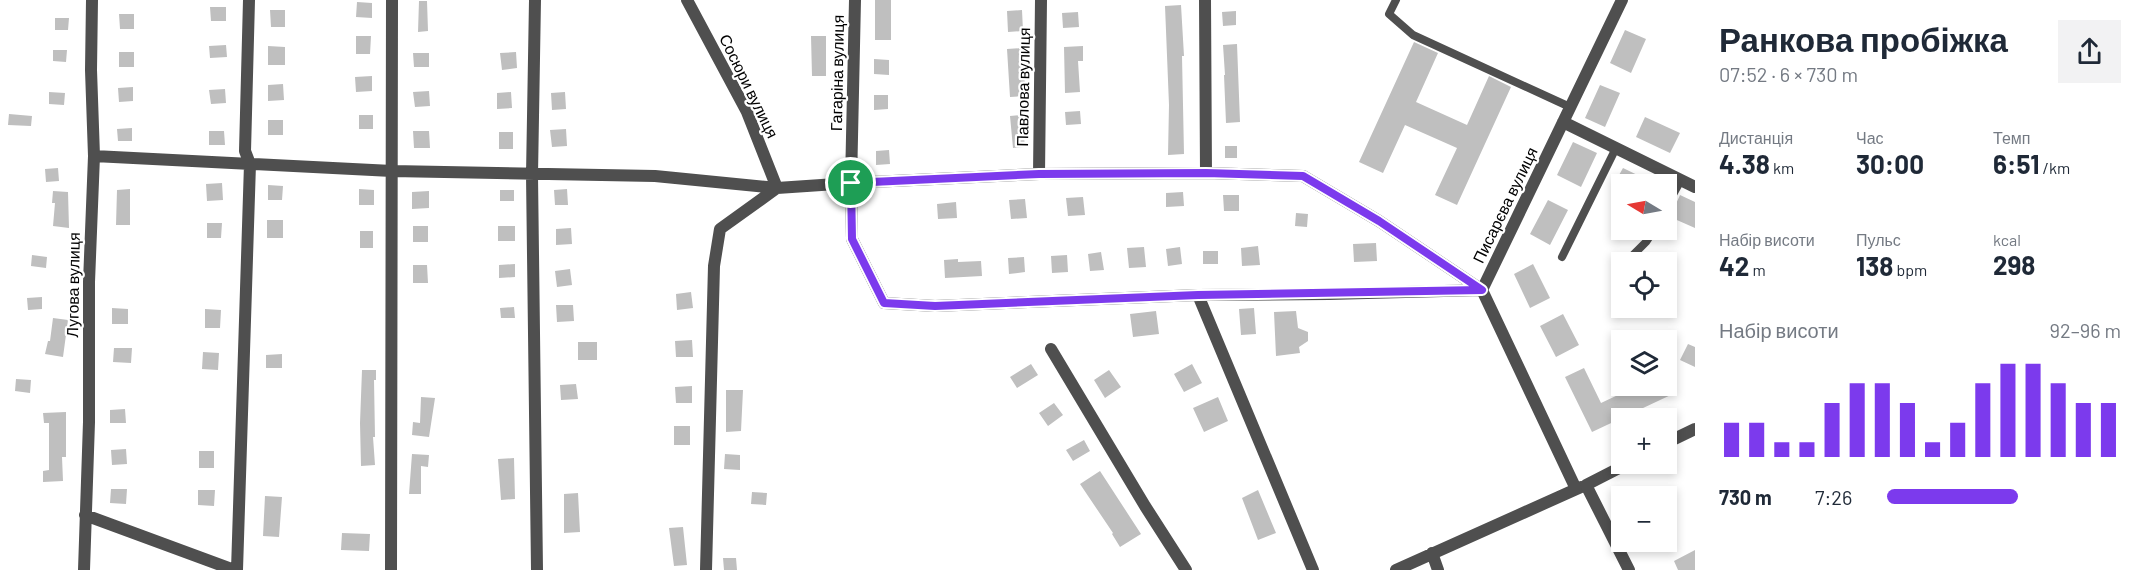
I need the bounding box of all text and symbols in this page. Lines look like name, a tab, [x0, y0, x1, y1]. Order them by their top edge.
street label: Гагаріна вулиця	[826, 15, 847, 131]
text: Ранкова пробіжка	[1719, 19, 2008, 59]
button: share	[2058, 20, 2121, 83]
street label: Павлова вулиця	[1012, 27, 1033, 147]
street label: Сосюри вулиця	[716, 31, 783, 141]
text: 07:52 · 6 × 730 m	[1719, 62, 1858, 86]
text: Дистанція	[1719, 128, 1793, 147]
text: Час	[1856, 128, 1884, 147]
text: Темп	[1993, 128, 2030, 147]
street label: Писарєва вулиця	[1468, 144, 1541, 266]
text: 4.38	[1719, 148, 1770, 179]
text: 30:00	[1856, 148, 1924, 179]
text: 6:51	[1993, 148, 2039, 179]
pin	[825, 157, 876, 208]
text: km	[1770, 158, 1794, 177]
text: /km	[2039, 158, 2070, 177]
icon: arrive	[834, 166, 867, 199]
north arrow	[1611, 174, 1677, 240]
map controls	[1611, 174, 1677, 552]
text: Набір висоти	[1719, 230, 1815, 249]
text: Пульс	[1856, 230, 1901, 249]
text: kcal	[1993, 230, 2021, 249]
street label: Лугова вулиця	[62, 232, 83, 338]
text: 298	[1993, 249, 2035, 280]
text: 42	[1719, 250, 1749, 281]
text: 138	[1856, 250, 1893, 281]
button: locate	[1611, 252, 1677, 318]
text: m	[1749, 260, 1766, 279]
text: bpm	[1893, 260, 1927, 279]
text: Набір висоти	[1719, 318, 1839, 342]
text: 92–96 m	[2050, 318, 2121, 342]
button: layers	[1611, 330, 1677, 396]
button: +	[1611, 408, 1677, 474]
text: 730 m	[1719, 485, 1772, 509]
text: 7:26	[1815, 485, 1852, 509]
button: −	[1611, 486, 1677, 552]

